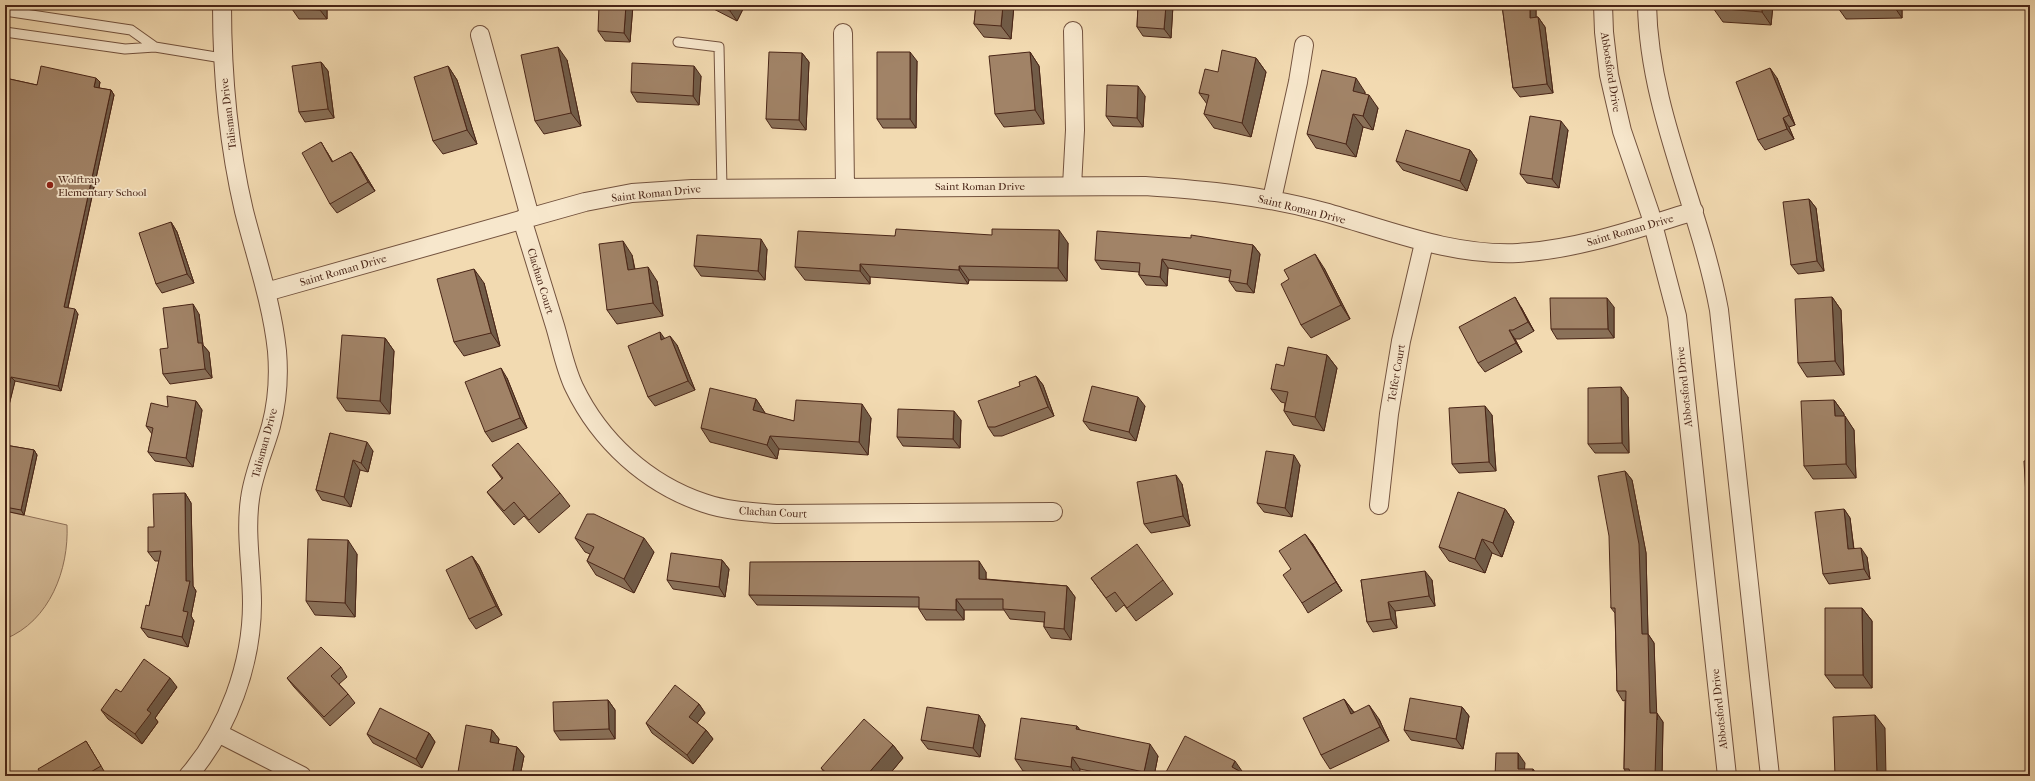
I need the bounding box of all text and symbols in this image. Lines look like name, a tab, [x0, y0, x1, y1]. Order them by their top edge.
street label: Abbotsford Drive	[1598, 30, 1623, 114]
street label: Talisman Drive	[218, 77, 239, 150]
place label: Wolftrap Elementary School	[57, 173, 147, 199]
marker: Wolftrap Elementary School	[45, 180, 55, 190]
street label: Saint Roman Drive	[935, 180, 1025, 193]
street label: Saint Roman Drive	[611, 182, 702, 205]
street label: Saint Roman Drive	[1257, 192, 1348, 227]
street label: Saint Roman Drive	[1585, 212, 1676, 249]
street label: Clachan Court	[524, 247, 557, 316]
street label: Saint Roman Drive	[298, 252, 389, 289]
street label: Telfer Court	[1385, 343, 1408, 403]
street label: Abbotsford Drive	[1674, 346, 1695, 429]
street label: Talisman Drive	[249, 406, 280, 479]
street label: Clachan Court	[739, 504, 807, 521]
street label: Abbotsford Drive	[1709, 668, 1730, 751]

